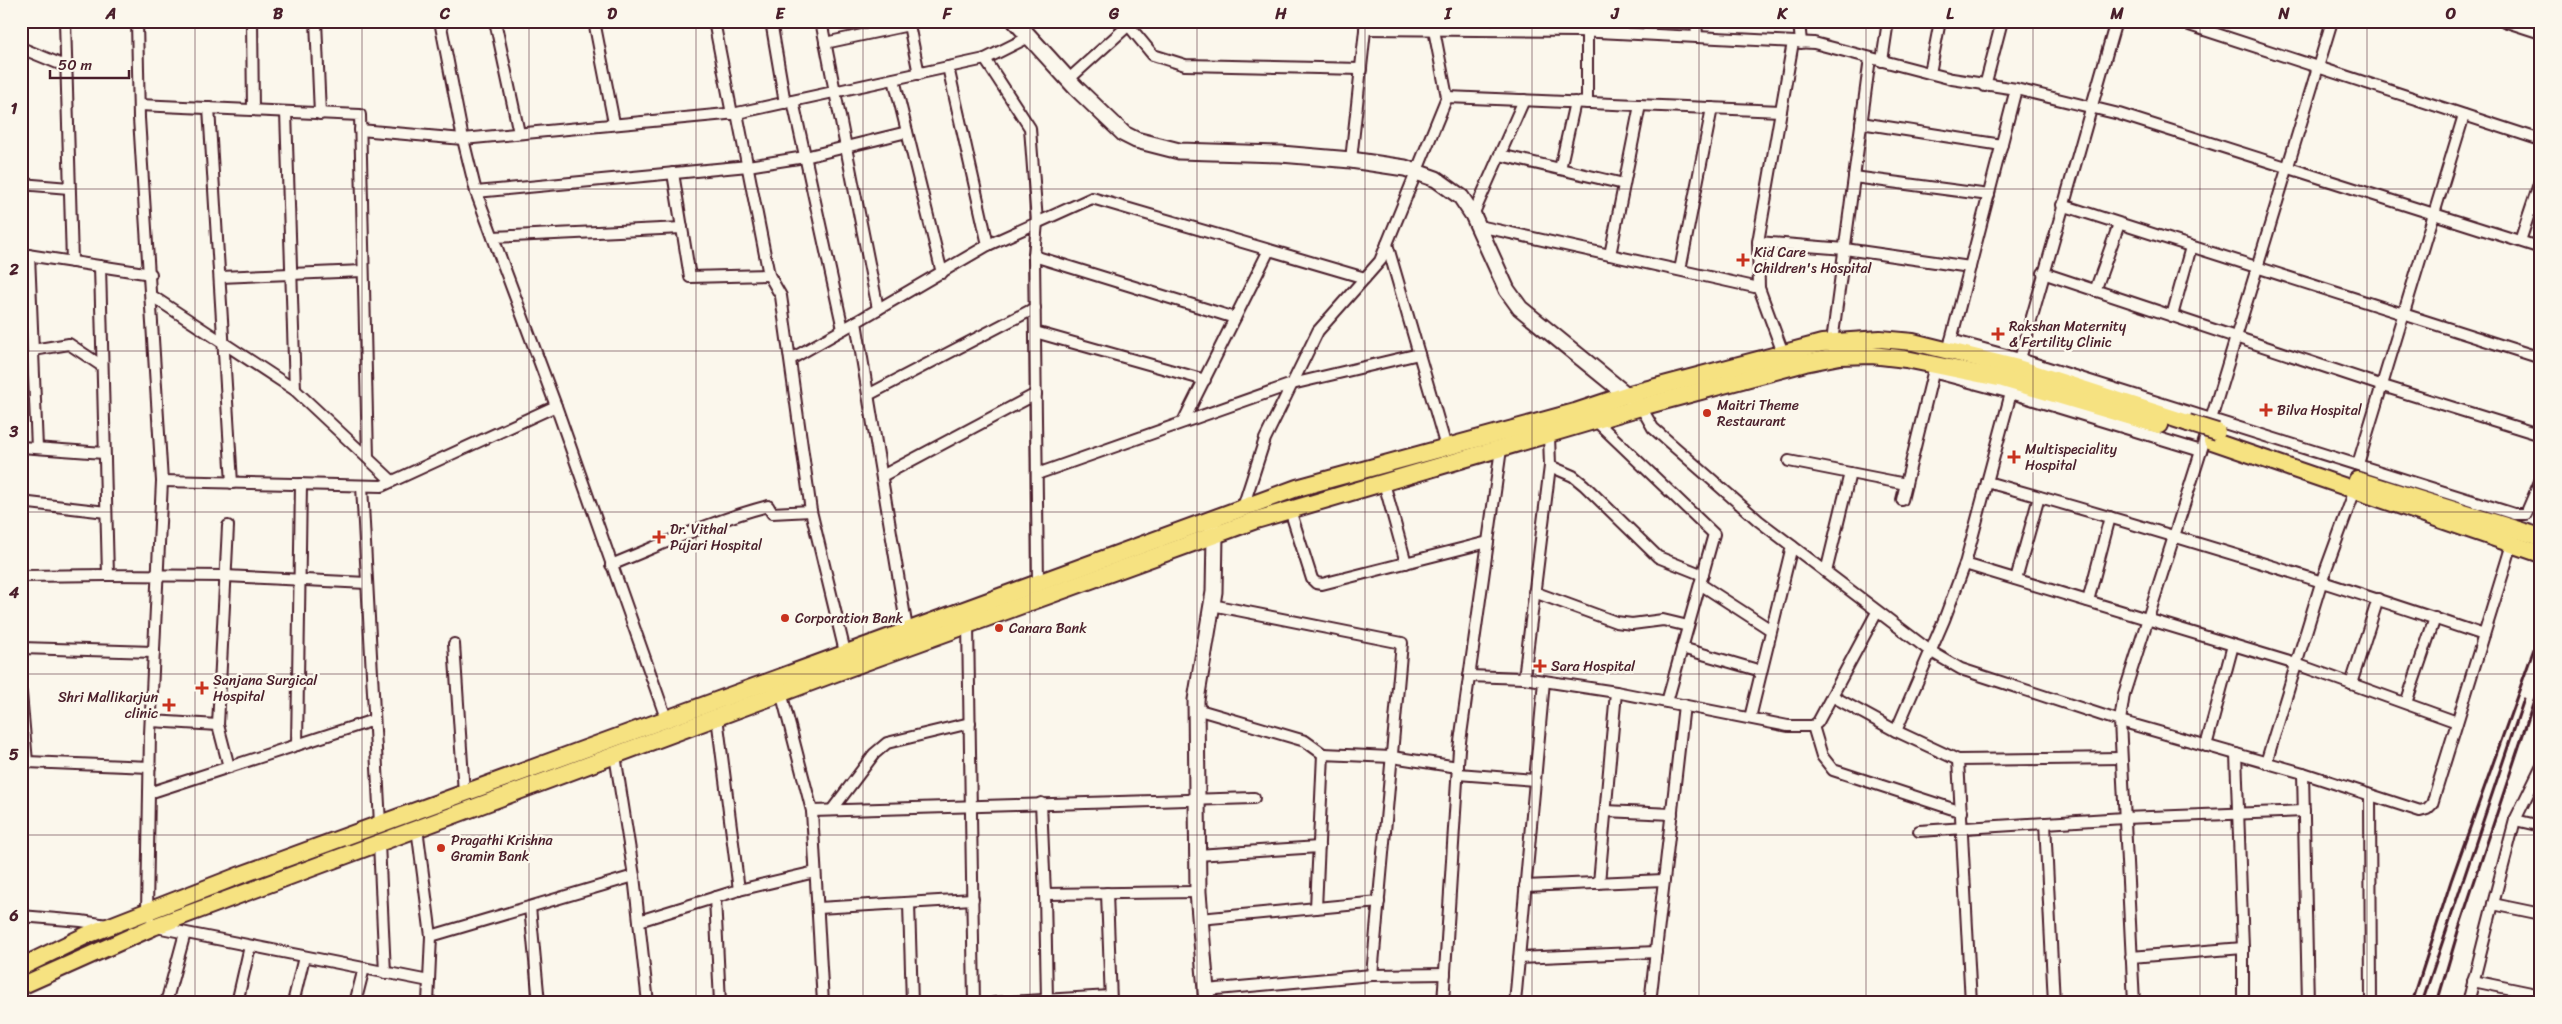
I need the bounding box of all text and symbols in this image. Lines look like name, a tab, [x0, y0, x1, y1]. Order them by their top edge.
text: A	[105, 0, 116, 28]
text: B	[273, 0, 284, 28]
text: C	[439, 0, 451, 28]
text: D	[607, 0, 617, 28]
text: E	[776, 0, 786, 28]
text: F	[942, 0, 953, 28]
text: G	[1108, 0, 1120, 28]
text: H	[1274, 0, 1287, 28]
text: I	[1444, 0, 1453, 28]
text: J	[1610, 0, 1620, 28]
text: K	[1776, 0, 1788, 28]
text: L	[1946, 0, 1954, 28]
text: M	[2109, 0, 2124, 28]
text: N	[2277, 0, 2290, 28]
text: O	[2445, 0, 2457, 28]
scale bar	[50, 48, 129, 80]
text: 50 m	[58, 52, 93, 78]
text: 1	[11, 94, 18, 123]
place label: Kid Care Children's Hospital	[1754, 240, 1873, 281]
marker: Kid Care Children's Hospital	[1736, 253, 1750, 267]
text: 2	[8, 255, 19, 284]
place label: Rakshan Maternity & Fertility Clinic	[2009, 314, 2127, 355]
marker: Rakshan Maternity & Fertility Clinic	[1991, 327, 2005, 341]
place label: Maitri Theme Restaurant	[1717, 393, 1799, 434]
place label: Bilva Hospital	[2277, 398, 2363, 423]
marker: Bilva Hospital	[2259, 403, 2273, 417]
marker: Maitri Theme Restaurant	[1701, 407, 1713, 419]
text: 3	[9, 417, 19, 446]
place label: Multispeciality Hospital	[2025, 437, 2118, 478]
marker: Multispeciality Hospital	[2007, 450, 2021, 464]
place label: Dr. Vithal Pujari Hospital	[670, 517, 763, 558]
marker: Dr. Vithal Pujari Hospital	[652, 530, 666, 544]
text: 4	[8, 578, 19, 607]
place label: Corporation Bank	[795, 606, 904, 631]
marker: Corporation Bank	[779, 612, 791, 624]
place label: Canara Bank	[1009, 616, 1087, 641]
marker: Canara Bank	[993, 622, 1005, 634]
place label: Sara Hospital	[1551, 654, 1636, 679]
marker: Sara Hospital	[1533, 659, 1547, 673]
place label: Sanjana Surgical Hospital	[213, 668, 318, 709]
marker: Sanjana Surgical Hospital	[195, 681, 209, 695]
place label: Shri Mallikarjun clinic	[58, 685, 158, 726]
marker: Shri Mallikarjun clinic	[162, 698, 176, 712]
text: 5	[9, 740, 19, 769]
place label: Pragathi Krishna Gramin Bank	[451, 828, 554, 869]
marker: Pragathi Krishna Gramin Bank	[435, 842, 447, 854]
text: 6	[8, 901, 19, 930]

